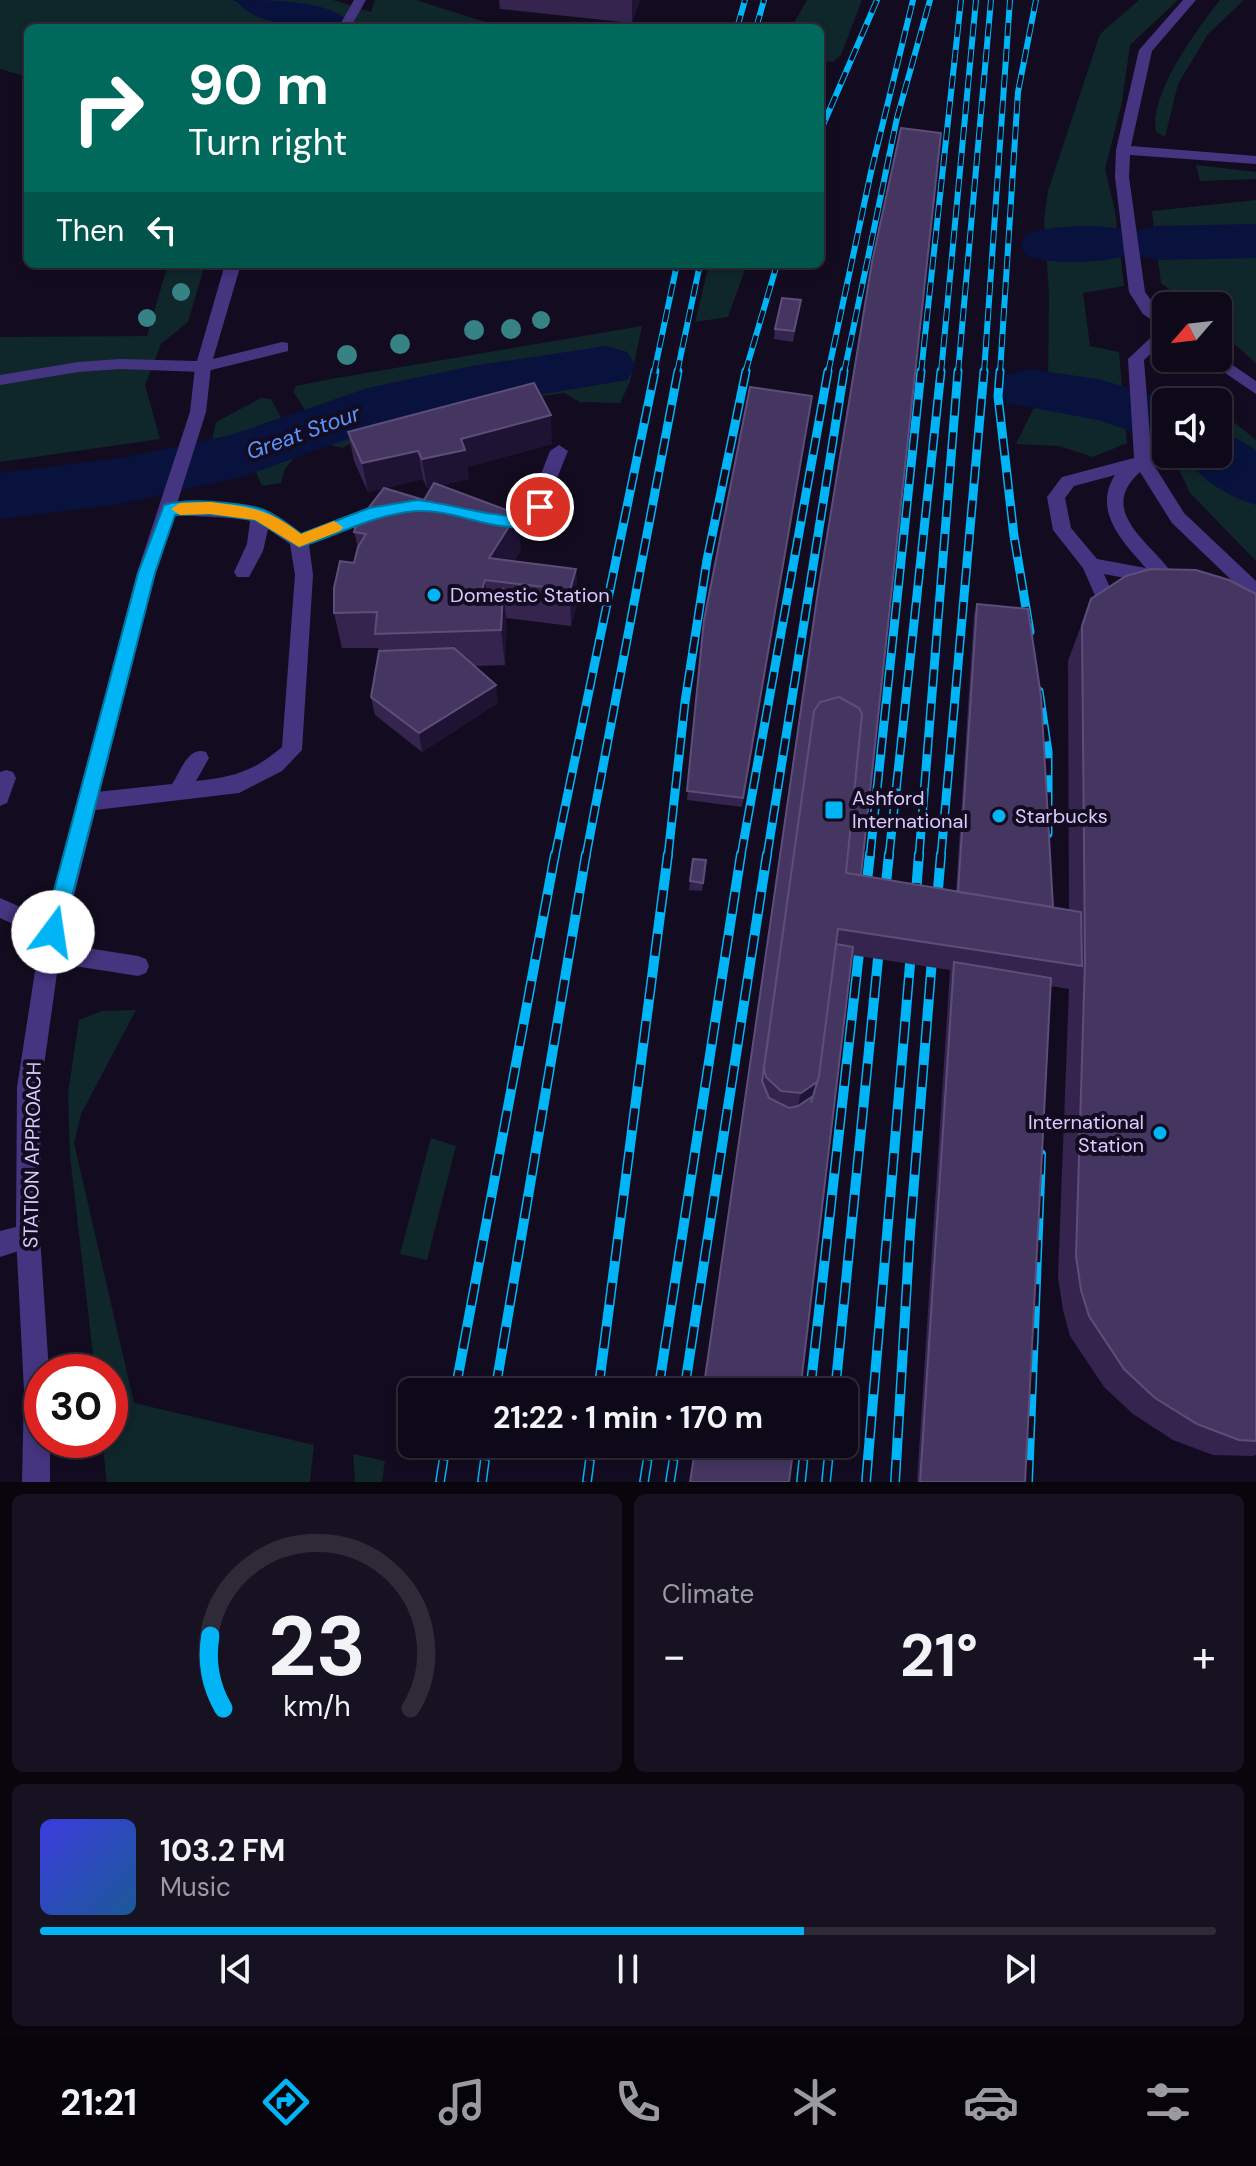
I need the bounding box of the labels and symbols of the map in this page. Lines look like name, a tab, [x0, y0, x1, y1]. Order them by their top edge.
north arrow	[1152, 292, 1232, 372]
water label: Great Stour	[242, 398, 365, 466]
pin	[506, 473, 574, 541]
place label: Domestic Station	[450, 582, 610, 608]
marker: Domestic Station	[425, 586, 443, 604]
place label: Ashford International	[852, 785, 968, 834]
marker: Ashford International	[823, 799, 845, 821]
place label: Starbucks	[1015, 803, 1108, 829]
marker: Starbucks	[990, 807, 1008, 825]
position arrow	[11.0, 890, 95.0, 974]
street label: STATION APPROACH	[17, 1062, 47, 1248]
place label: International Station	[1028, 1109, 1144, 1158]
marker: International Station	[1151, 1124, 1169, 1142]
speed limit sign: 30	[24, 1354, 128, 1458]

